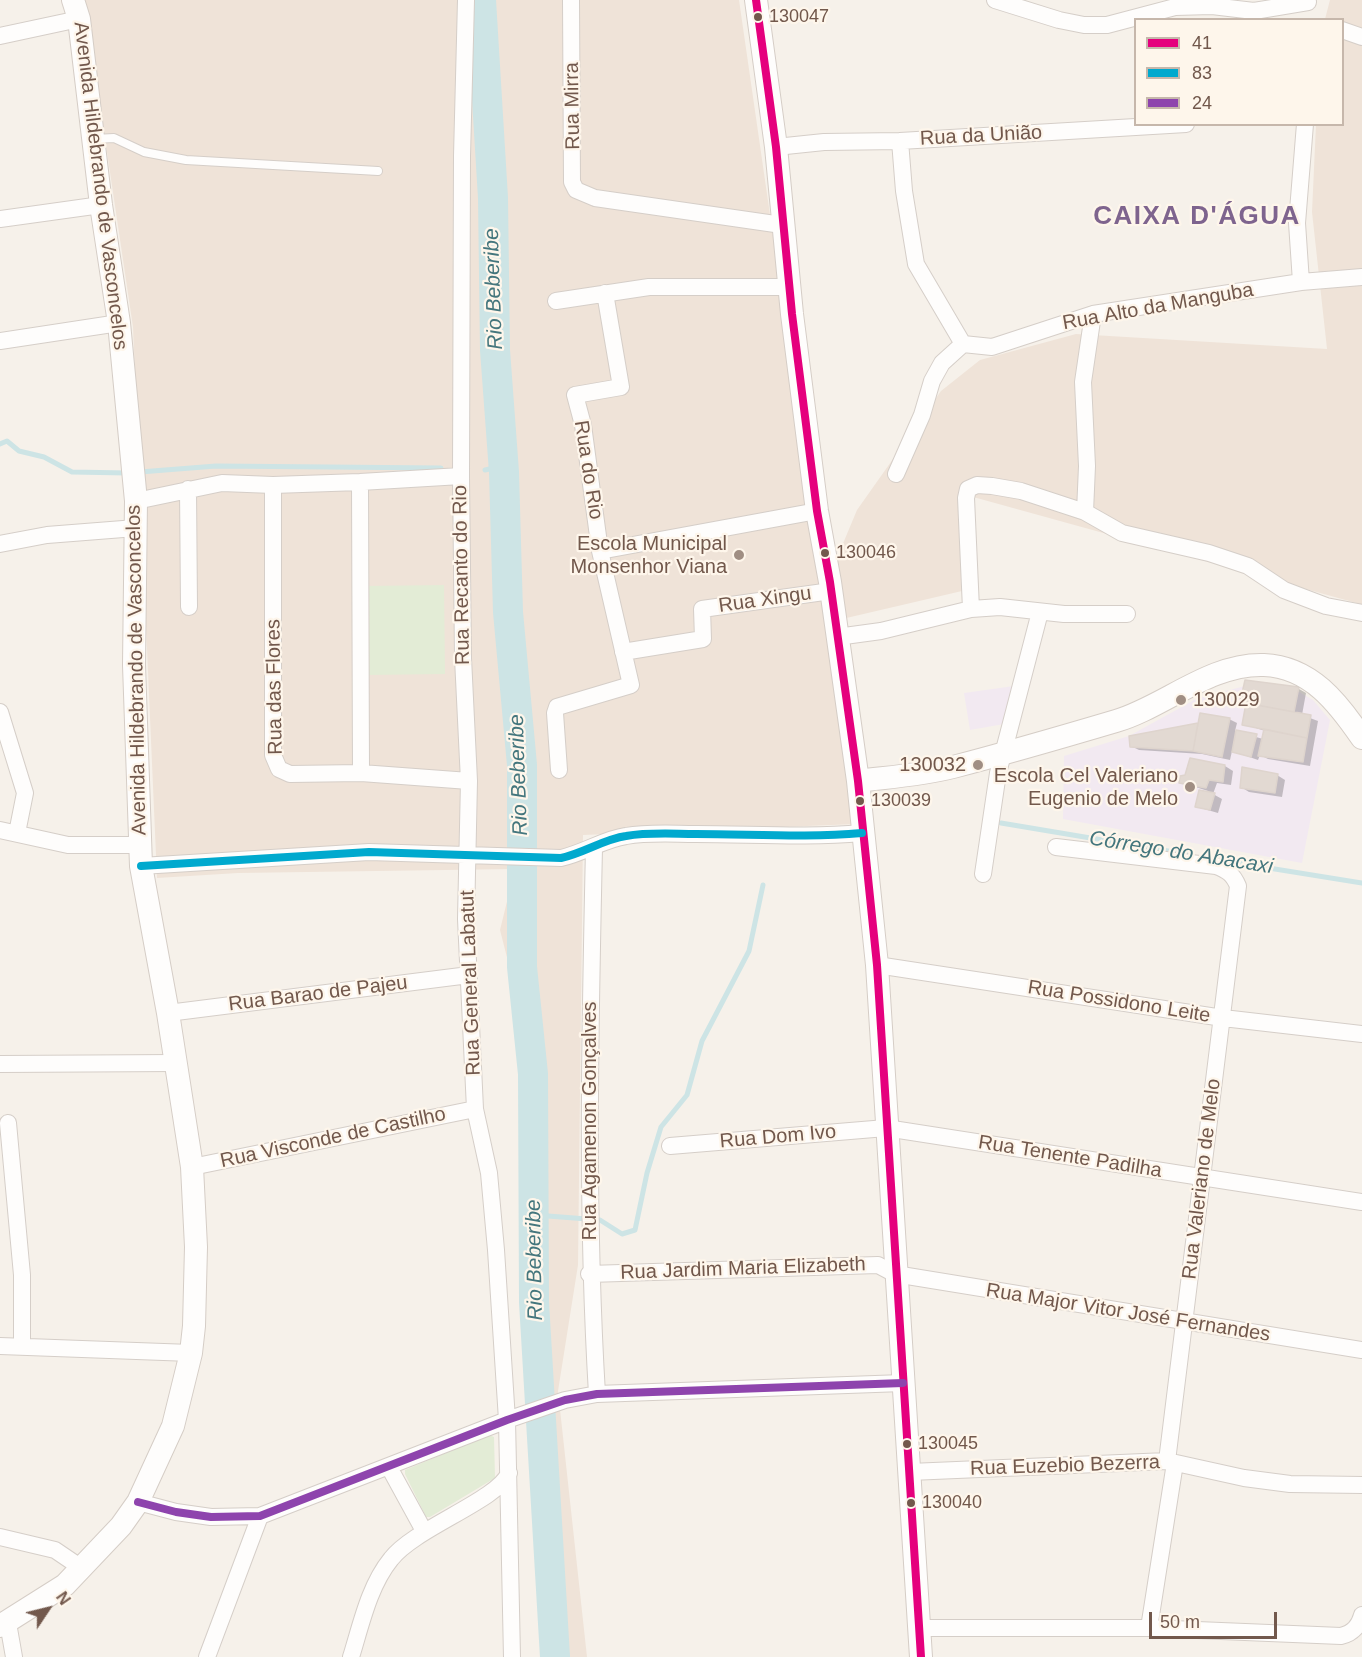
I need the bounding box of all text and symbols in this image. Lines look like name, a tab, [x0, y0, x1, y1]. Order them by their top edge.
place label: 130047	[769, 6, 829, 28]
marker: 130047	[752, 11, 764, 23]
legend	[1134, 18, 1344, 126]
street label: Avenida Hildebrando de Vasconcelos	[68, 20, 132, 352]
text: 41	[1192, 33, 1212, 53]
street label: Rua Mirra	[560, 62, 586, 150]
text: 83	[1192, 63, 1212, 83]
text: 24	[1192, 93, 1212, 113]
street label: Rua da União	[919, 121, 1043, 151]
district label: CAIXA D'ÁGUA	[1093, 201, 1301, 233]
water label: Rio Beberibe	[479, 228, 509, 350]
street label: Rua Alto da Manguba	[1061, 278, 1255, 336]
street label: Rua do Rio	[568, 419, 608, 521]
street label: Rua Recanto do Rio	[448, 485, 476, 665]
street label: Avenida Hildebrando de Vasconcelos	[122, 505, 152, 835]
place label: Escola Municipal Monsenhor Viana	[571, 532, 727, 579]
place label: 130046	[836, 542, 896, 564]
marker: 130046	[819, 547, 831, 559]
marker: Escola Municipal Monsenhor Viana	[732, 548, 746, 562]
street label: Rua Xingu	[717, 582, 813, 618]
street label: Rua das Flores	[262, 619, 288, 755]
place label: 130029	[1193, 688, 1260, 712]
marker: 130029	[1174, 693, 1188, 707]
water label: Rio Beberibe	[504, 714, 534, 836]
place label: 130032	[899, 753, 966, 777]
marker: 130032	[971, 758, 985, 772]
place label: Escola Cel Valeriano Eugenio de Melo	[994, 764, 1178, 811]
marker: Escola Cel Valeriano Eugenio de Melo	[1183, 780, 1197, 794]
place label: 130039	[871, 790, 931, 812]
marker: 130039	[854, 795, 866, 807]
water label: Córrego do Abacaxi	[1087, 826, 1275, 880]
street label: Rua General Labatut	[456, 890, 486, 1076]
street label: Rua Barao de Pajeu	[227, 971, 409, 1017]
street label: Rua Possidono Leite	[1026, 976, 1212, 1028]
street label: Rua Agamenon Gonçalves	[578, 1001, 602, 1241]
street label: Rua Valeriano de Melo	[1178, 1077, 1226, 1281]
street label: Rua Visconde de Castilho	[218, 1102, 448, 1174]
street label: Rua Dom Ivo	[719, 1120, 837, 1154]
street label: Rua Tenente Padilha	[976, 1131, 1164, 1183]
water label: Rio Beberibe	[521, 1199, 549, 1321]
street label: Rua Jardim Maria Elizabeth	[620, 1253, 866, 1285]
street label: Rua Major Vitor José Fernandes	[984, 1279, 1272, 1347]
place label: 130045	[918, 1433, 978, 1455]
marker: 130045	[901, 1438, 913, 1450]
street label: Rua Euzebio Bezerra	[970, 1451, 1160, 1481]
place label: 130040	[922, 1492, 982, 1514]
marker: 130040	[905, 1497, 917, 1509]
north arrow	[18, 1579, 78, 1639]
text: N	[53, 1589, 73, 1608]
scale bar	[1152, 1600, 1280, 1638]
text: 50 m	[1160, 1612, 1200, 1632]

